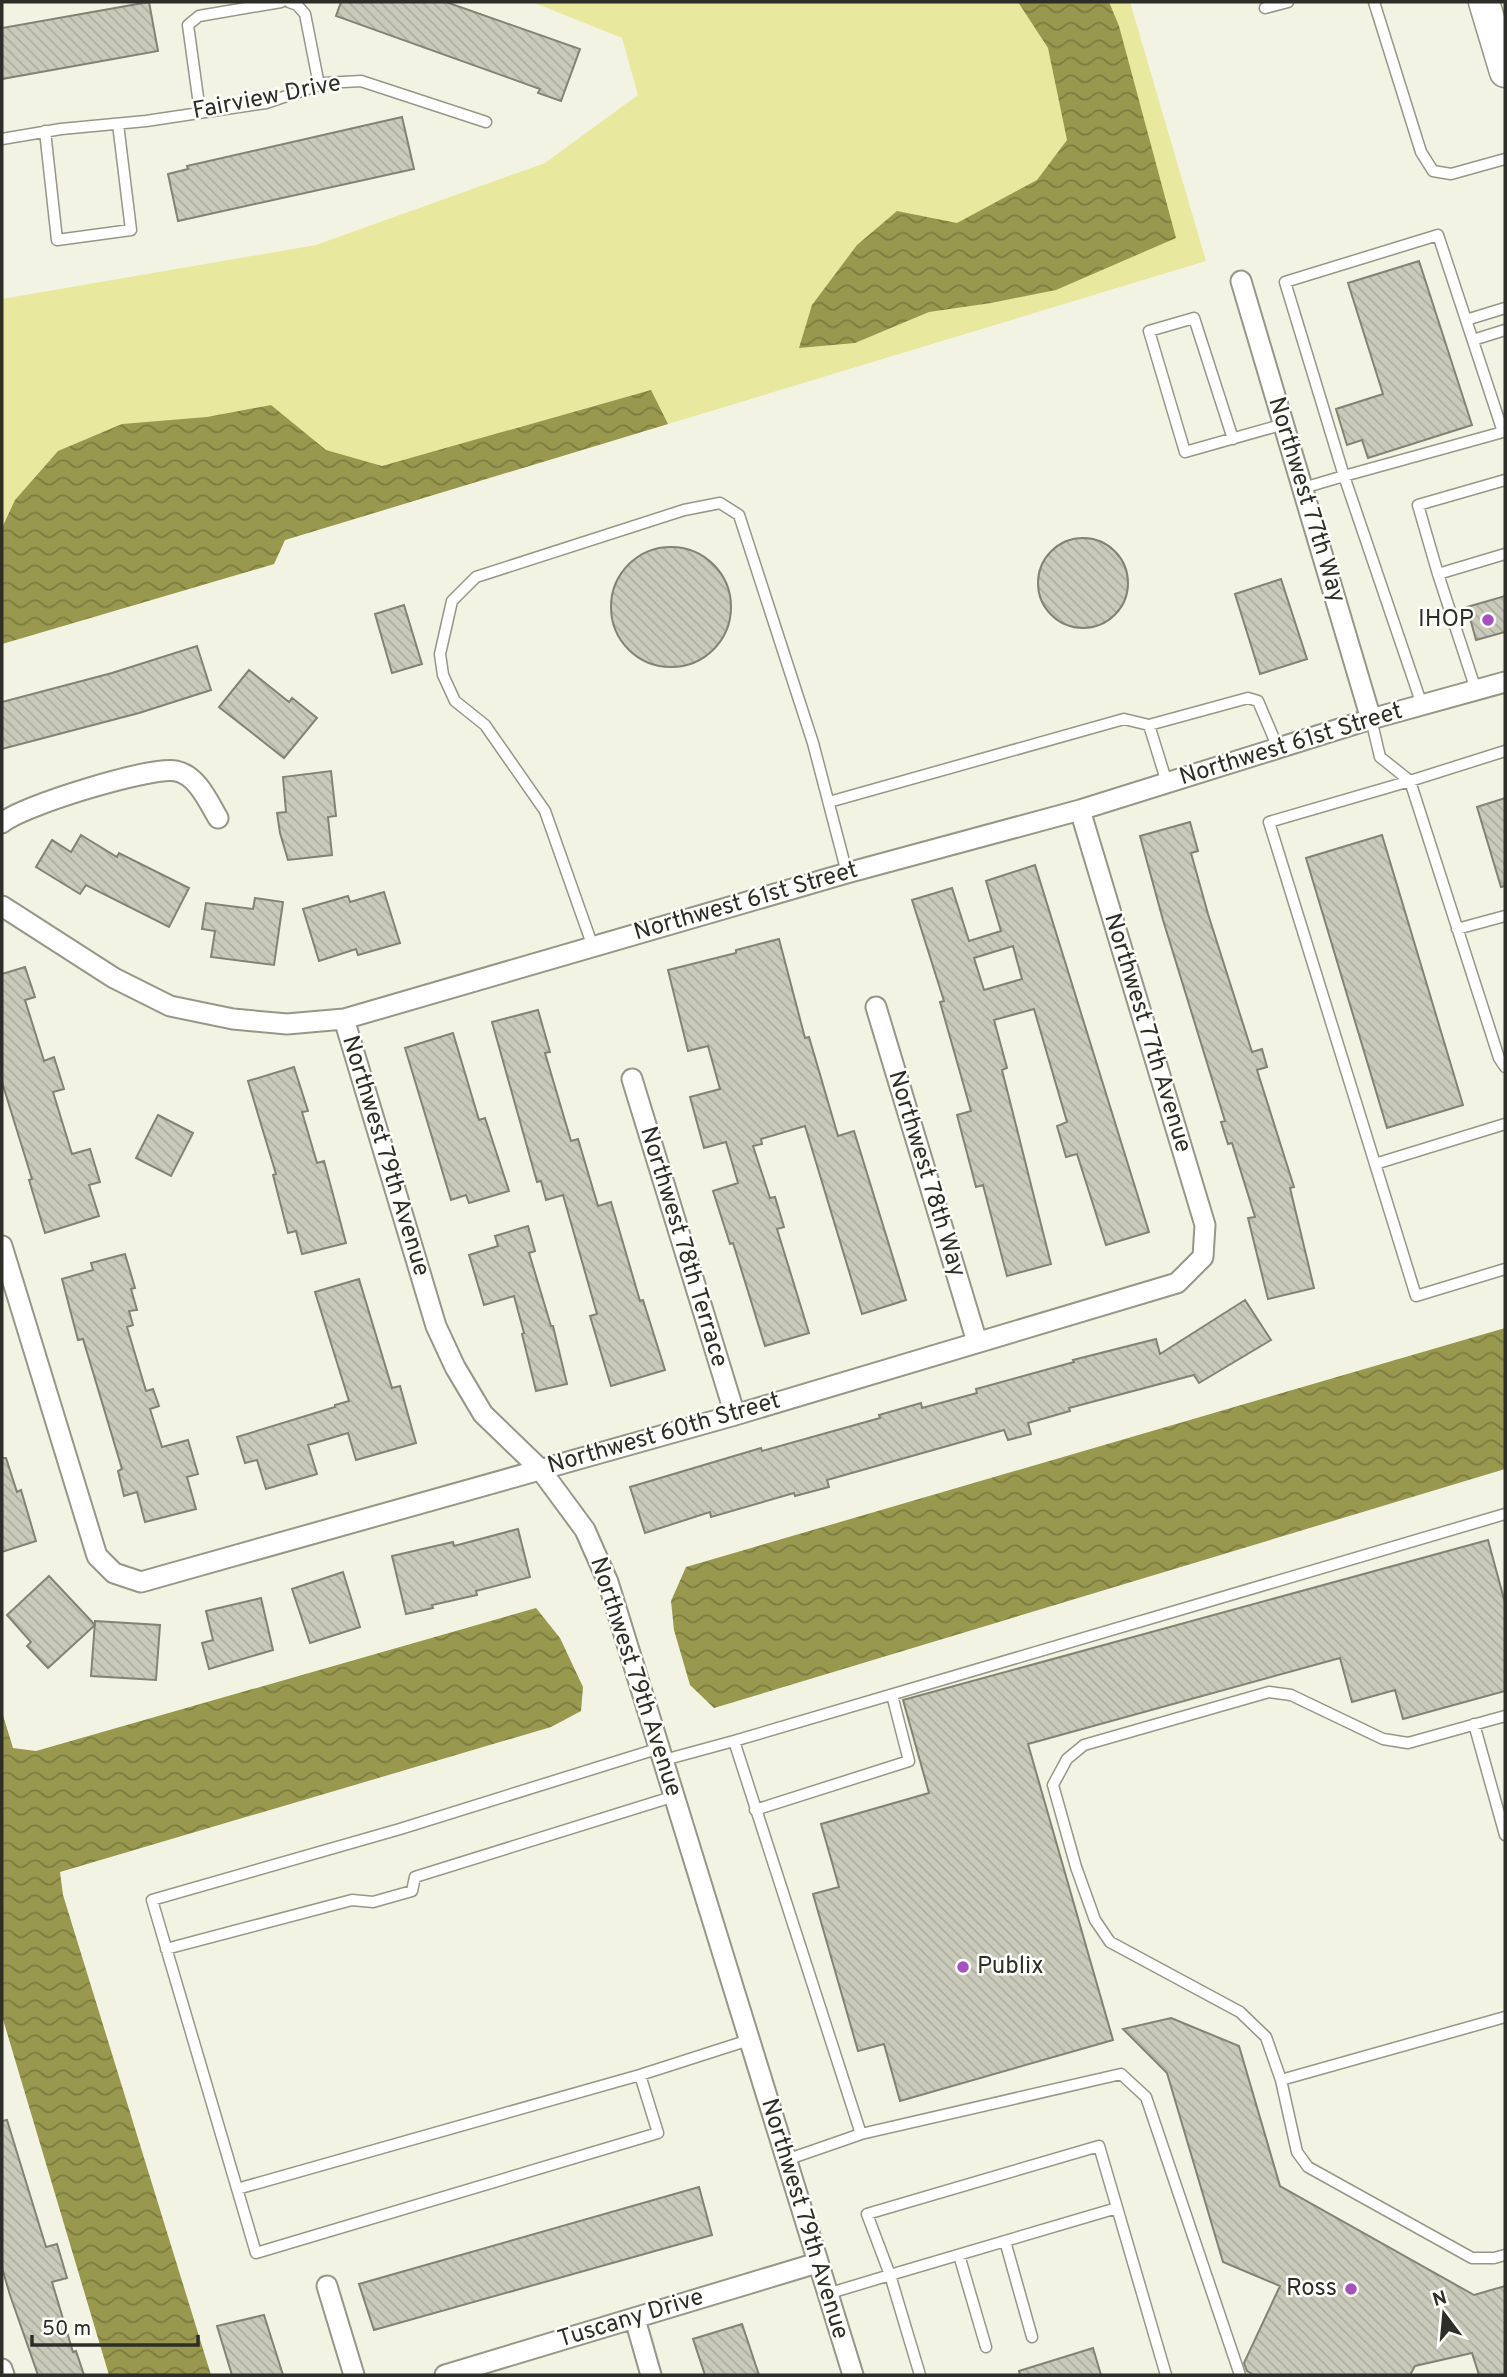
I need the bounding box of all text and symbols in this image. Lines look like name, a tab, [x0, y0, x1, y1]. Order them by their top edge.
street label: Fairview Drive	[190, 69, 344, 127]
street label: Northwest 77th Way	[1260, 394, 1352, 606]
place label: IHOP	[1418, 605, 1474, 635]
marker: IHOP	[1480, 612, 1496, 628]
street label: Northwest 61st Street	[1176, 697, 1406, 793]
street label: Northwest 61st Street	[630, 856, 862, 948]
street label: Northwest 77th Avenue	[1096, 910, 1198, 1156]
street label: Northwest 79th Avenue	[334, 1032, 436, 1280]
street label: Northwest 78th Way	[880, 1067, 972, 1281]
street label: Northwest 78th Terrace	[632, 1123, 734, 1371]
street label: Northwest 60th Street	[544, 1386, 784, 1482]
street label: Northwest 79th Avenue	[582, 1553, 688, 1801]
place label: Publix	[977, 1952, 1044, 1982]
marker: Publix	[955, 1959, 971, 1975]
street label: Northwest 79th Avenue	[753, 2095, 855, 2343]
place label: Ross	[1286, 2274, 1337, 2304]
north arrow	[1409, 2279, 1479, 2349]
marker: Ross	[1343, 2281, 1359, 2297]
street label: Tuscany Drive	[554, 2283, 708, 2355]
text: N	[1430, 2286, 1450, 2313]
scale bar	[32, 2304, 198, 2348]
text: 50 m	[42, 2316, 91, 2343]

